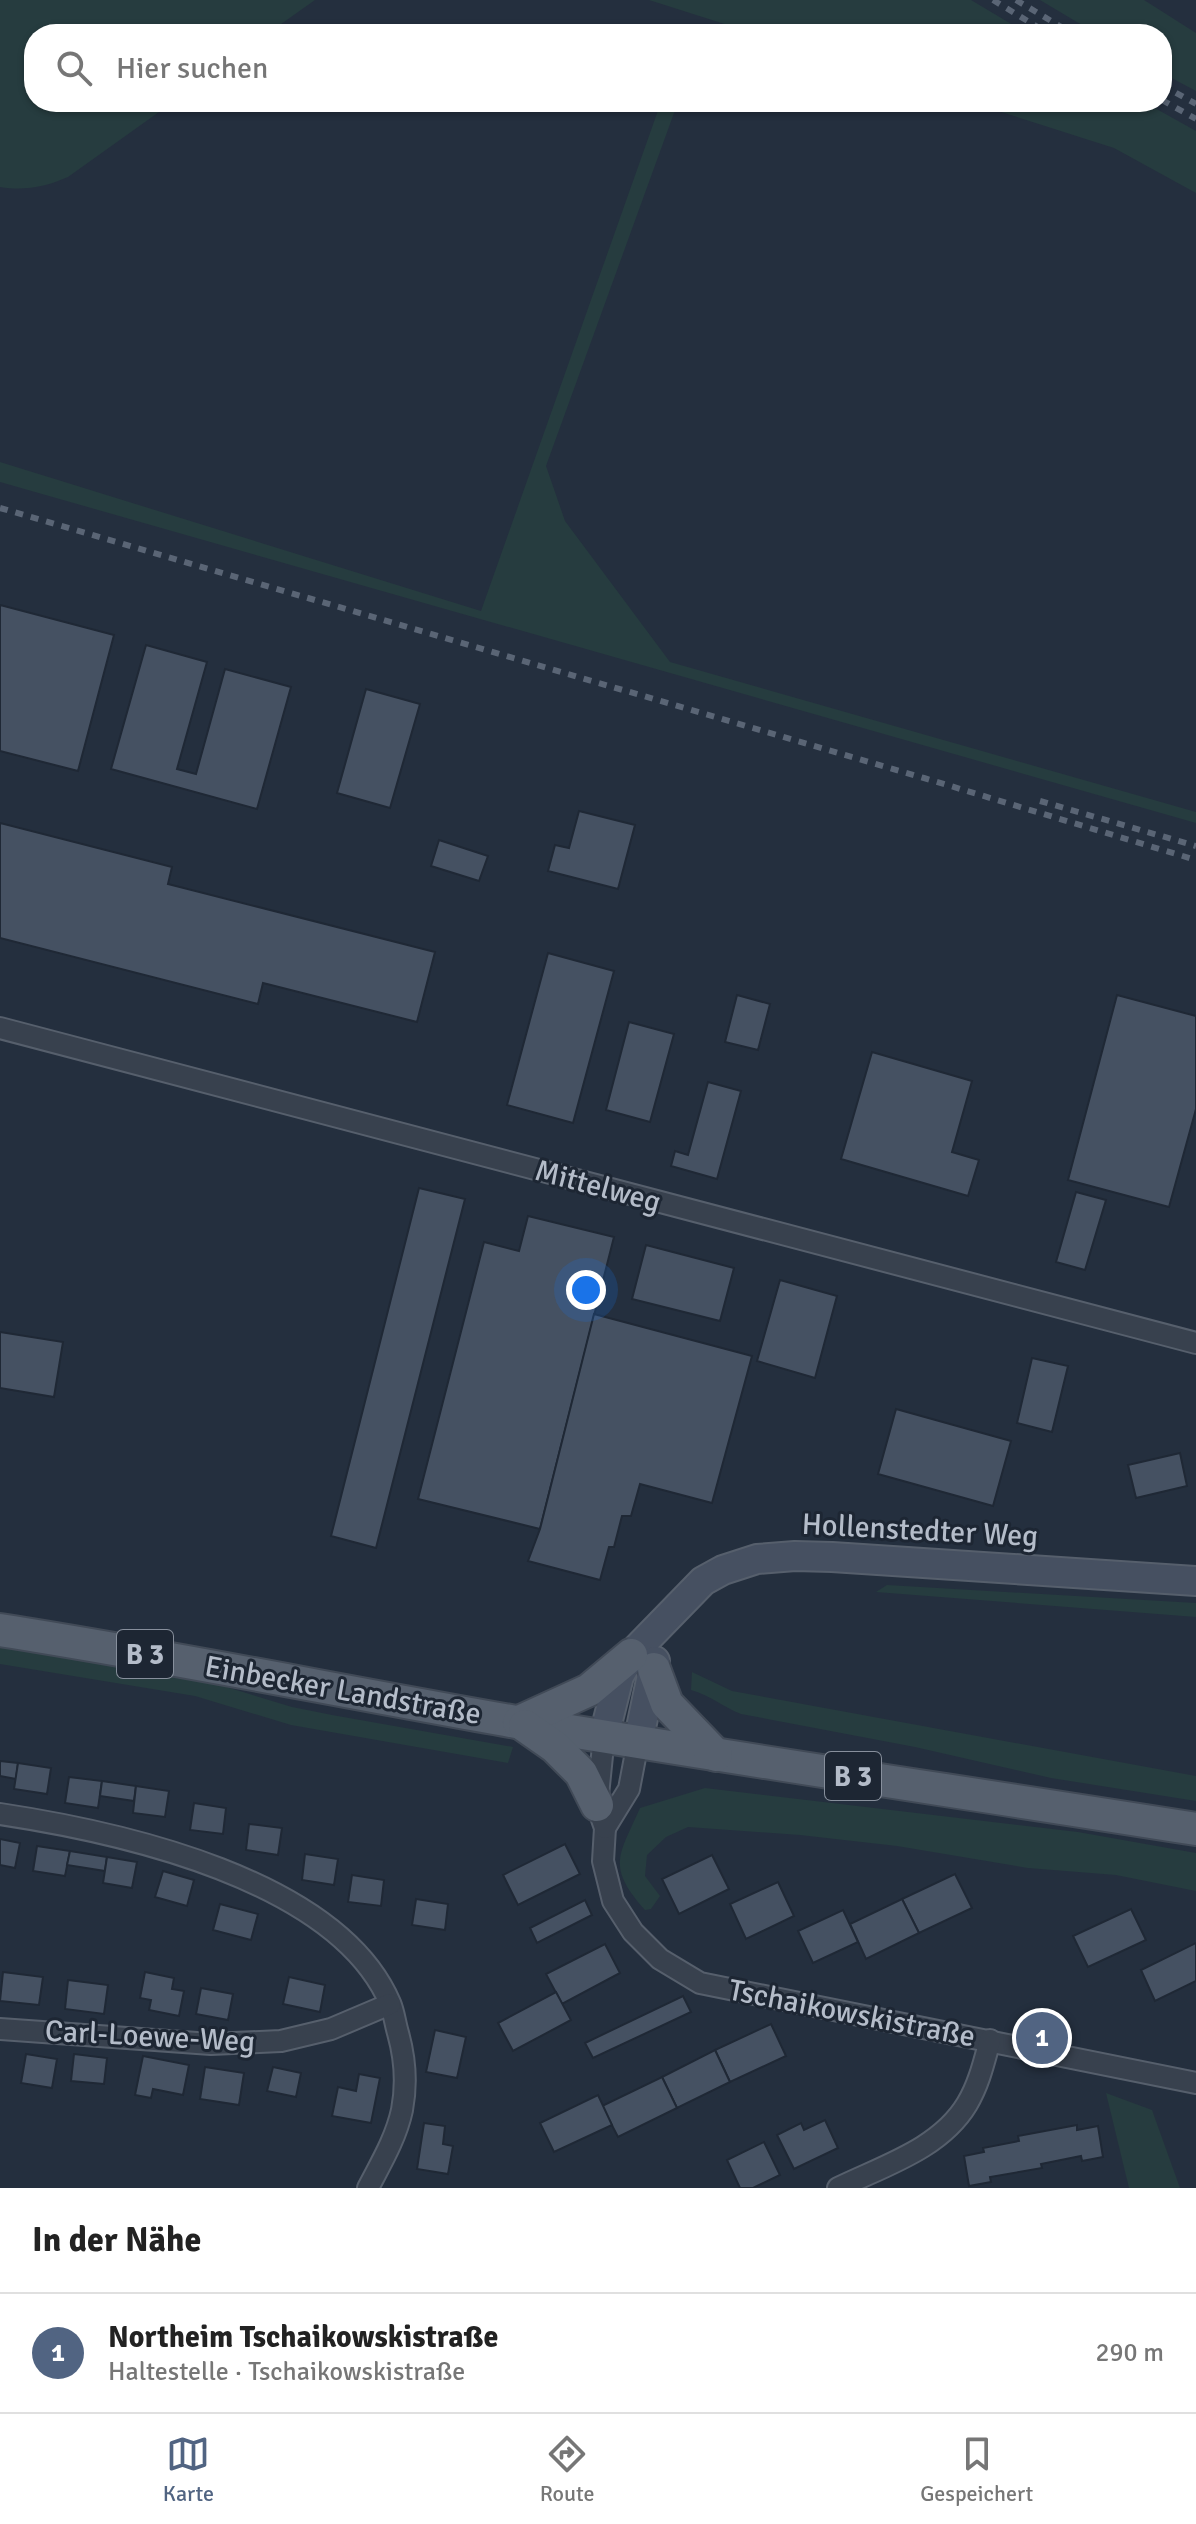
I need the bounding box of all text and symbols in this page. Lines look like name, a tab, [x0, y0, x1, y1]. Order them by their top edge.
search box	[24, 24, 1172, 112]
icon: search	[52, 46, 96, 90]
text: Hier suchen	[116, 50, 268, 87]
street label: Mittelweg	[531, 1152, 665, 1221]
your location	[566, 1270, 606, 1310]
street label: Hollenstedter Weg	[801, 1506, 1039, 1555]
road number: B 3	[117, 1630, 173, 1678]
street label: Einbecker Landstraße	[202, 1648, 484, 1733]
road number: B 3	[825, 1752, 881, 1800]
street label: Tschaikowskistraße	[725, 1971, 978, 2056]
pin: 1	[1016, 2008, 1068, 2068]
street label: Carl-Loewe-Weg	[44, 2013, 256, 2060]
text: In der Nähe	[32, 2219, 201, 2261]
text: Northeim Tschaikowskistraße	[108, 2319, 498, 2356]
text: 1	[51, 2337, 65, 2369]
text: 290 m	[1095, 2337, 1164, 2369]
text: Haltestelle · Tschaikowskistraße	[108, 2356, 465, 2388]
tab: Karte	[163, 2432, 214, 2507]
tab: Route	[540, 2432, 595, 2507]
tab: Gespeichert	[920, 2432, 1033, 2507]

